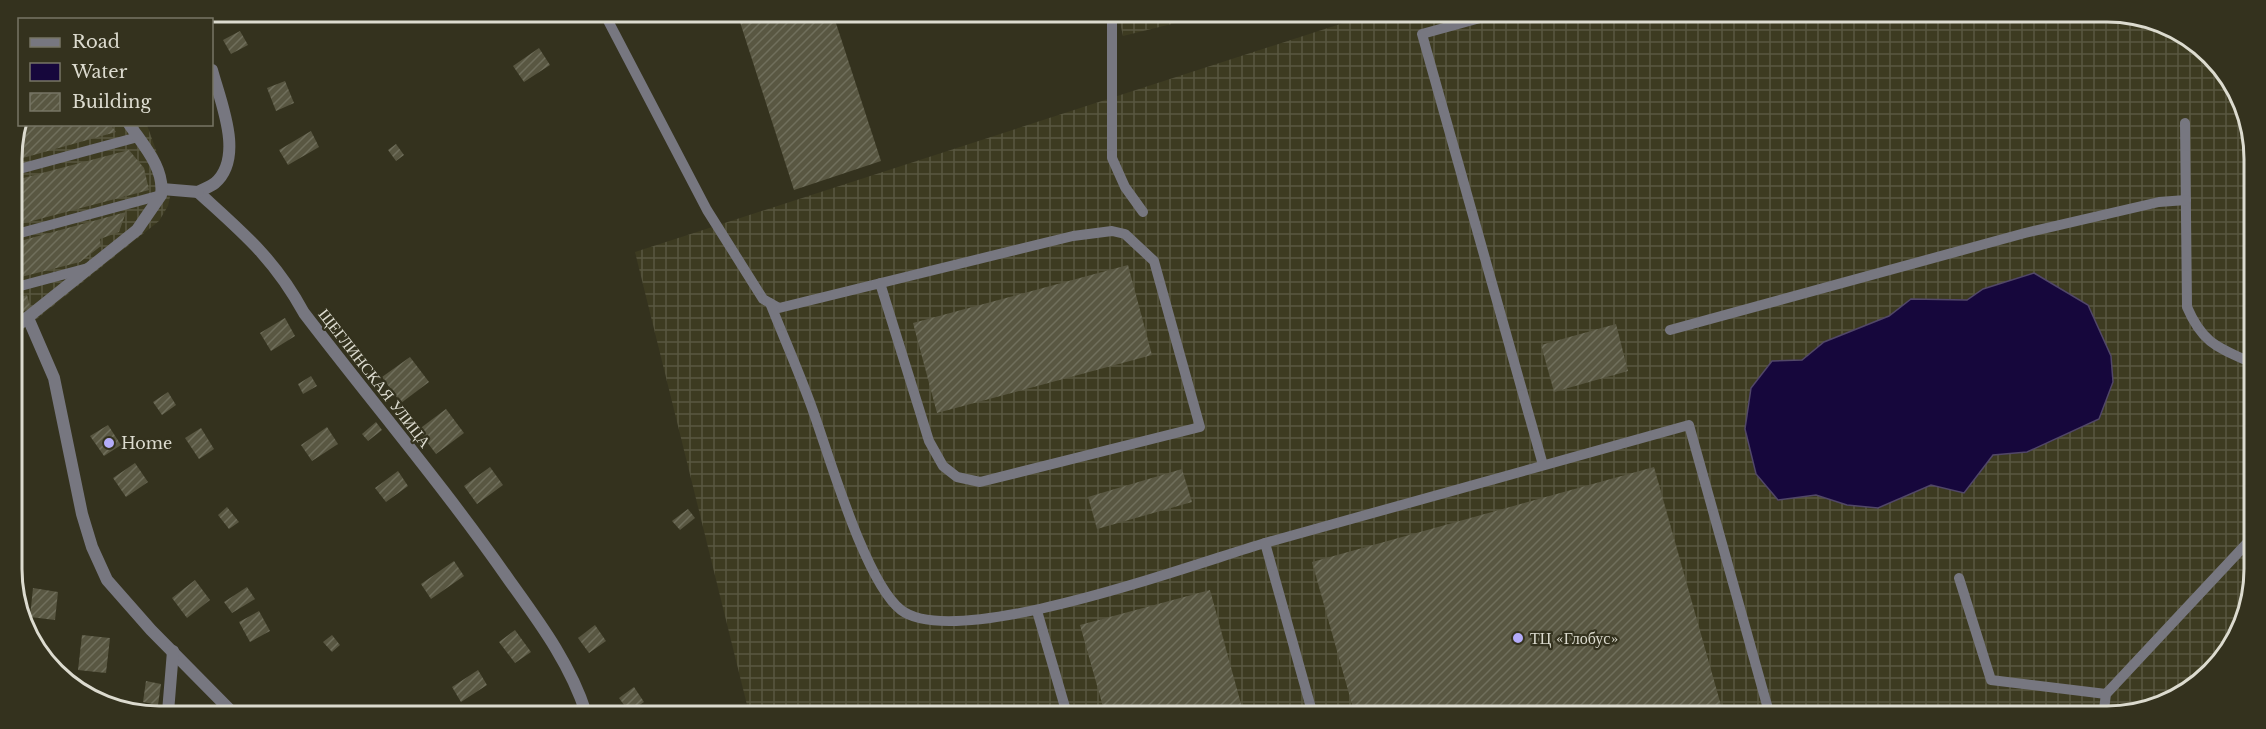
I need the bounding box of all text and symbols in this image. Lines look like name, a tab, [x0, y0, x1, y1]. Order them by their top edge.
legend	[18, 18, 213, 126]
text: Road	[72, 31, 120, 53]
text: Water	[71, 61, 128, 83]
text: Building	[72, 91, 151, 113]
street label: ЩЕГЛИНСКАЯ УЛИЦА	[314, 304, 436, 452]
place label: Home	[121, 433, 172, 453]
marker: Home	[102, 436, 116, 450]
place label: ТЦ «Глобус»	[1530, 628, 1618, 648]
marker: ТЦ «Глобус»	[1511, 631, 1525, 645]

